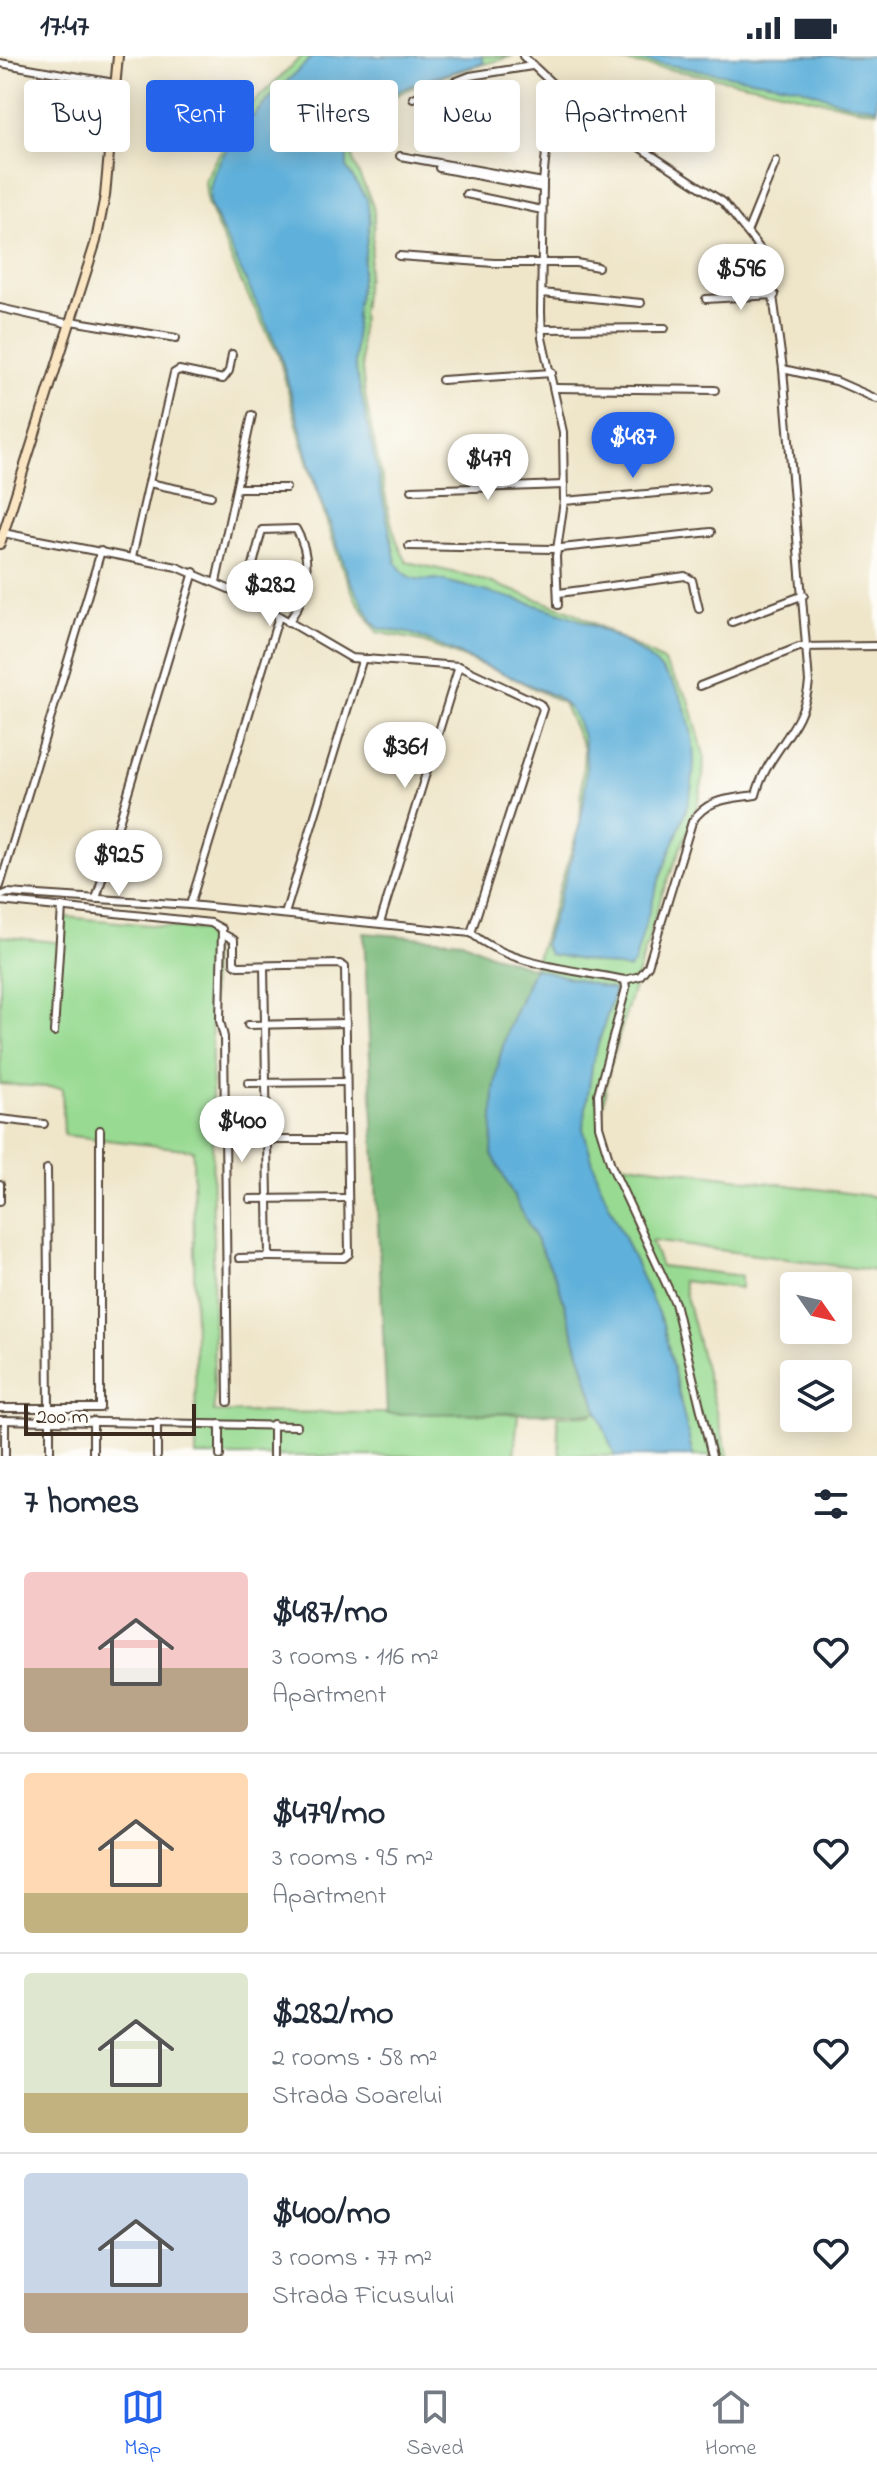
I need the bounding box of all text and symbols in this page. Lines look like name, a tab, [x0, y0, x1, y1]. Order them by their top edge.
text: 17:47	[40, 6, 89, 50]
chip: Buy	[24, 80, 130, 152]
chip: Rent	[146, 80, 254, 152]
chip: Filters	[270, 80, 398, 152]
chip: New	[414, 80, 520, 152]
chip: Apartment	[536, 80, 715, 152]
pin: $596	[694, 244, 788, 312]
text: $596	[716, 251, 766, 289]
pin: $487	[586, 412, 680, 480]
text: $487	[610, 419, 656, 457]
pin: $479	[441, 434, 535, 502]
text: $479	[466, 441, 510, 479]
pin: $282	[223, 560, 317, 628]
text: $282	[244, 567, 296, 605]
pin: $361	[358, 722, 452, 790]
text: $361	[382, 729, 428, 767]
pin: $925	[72, 830, 166, 898]
text: $925	[93, 837, 145, 875]
pin: $400	[195, 1096, 289, 1164]
text: $400	[218, 1103, 266, 1141]
north arrow	[780, 1272, 852, 1344]
map controls	[780, 1272, 852, 1432]
button: layers	[780, 1360, 852, 1432]
scale bar	[24, 1400, 196, 1436]
text: 200 m	[36, 1402, 89, 1434]
text: 7 homes	[24, 1479, 139, 1529]
icon: filters	[809, 1482, 853, 1526]
text: $487/mo	[272, 1589, 388, 1639]
icon: home	[88, 1604, 184, 1700]
icon: heart	[809, 1630, 853, 1674]
text: 3 rooms · 116 m²	[272, 1639, 439, 1677]
text: Apartment	[272, 1677, 386, 1715]
text: $479/mo	[272, 1790, 385, 1840]
icon: home	[88, 1805, 184, 1901]
icon: heart	[809, 1831, 853, 1875]
text: 3 rooms · 95 m²	[272, 1840, 433, 1878]
text: Apartment	[272, 1878, 386, 1916]
text: $282/mo	[272, 1990, 394, 2040]
icon: home	[88, 2005, 184, 2101]
icon: heart	[809, 2031, 853, 2075]
text: 2 rooms · 58 m²	[272, 2040, 438, 2078]
text: Strada Soarelui	[272, 2078, 442, 2116]
text: $400/mo	[272, 2190, 391, 2240]
icon: home	[88, 2205, 184, 2301]
icon: heart	[809, 2231, 853, 2275]
text: 3 rooms · 77 m²	[272, 2240, 432, 2278]
text: Strada Ficusului	[272, 2278, 454, 2316]
tab: Map	[121, 2385, 165, 2465]
tab: Saved	[406, 2385, 464, 2465]
tab: Home	[705, 2385, 756, 2465]

